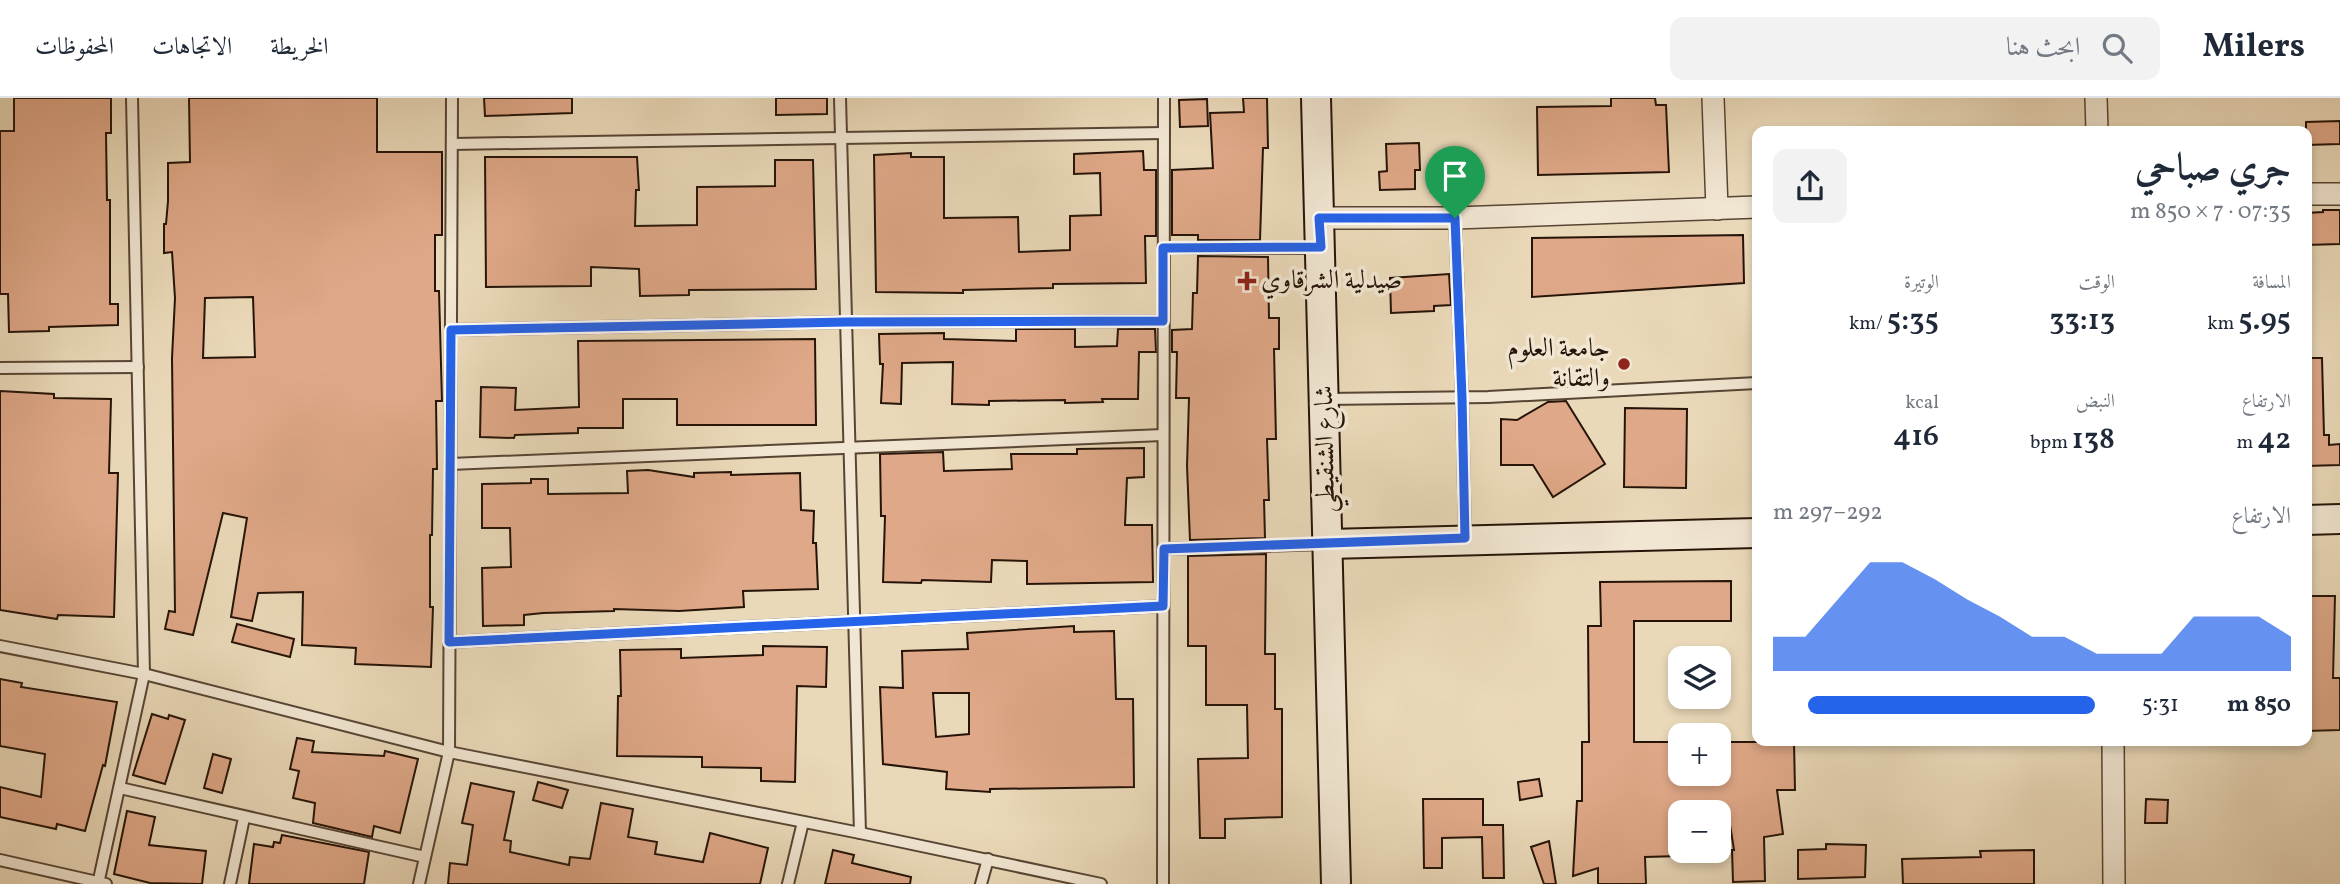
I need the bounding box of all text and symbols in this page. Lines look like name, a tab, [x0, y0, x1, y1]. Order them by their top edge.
search box	[1670, 17, 2160, 80]
text: Milers	[2202, 25, 2305, 71]
icon: search	[2098, 29, 2136, 67]
text: ابحث هنا	[2006, 30, 2080, 66]
text: المحفوظات	[35, 31, 114, 65]
text: الاتجاهات	[152, 31, 232, 65]
text: الخريطة	[270, 31, 329, 65]
text: جري صباحي	[2135, 143, 2291, 196]
pin	[1425, 146, 1485, 218]
button: share	[1773, 149, 1847, 223]
icon: arrive	[1436, 157, 1474, 195]
text: 07:35 · 7 × 850 m	[2130, 196, 2291, 228]
place label: صيدلية الشرقاوي	[1261, 263, 1402, 300]
text: الوتيرة	[1904, 270, 1939, 296]
text: الوقت	[2079, 270, 2115, 296]
text: المسافة	[2252, 270, 2291, 296]
marker: صيدلية الشرقاوي	[1239, 273, 1255, 289]
text: 5:35	[1887, 300, 1939, 342]
text: 33:13	[2049, 300, 2115, 342]
text: 5.95	[2238, 300, 2291, 342]
text: /km	[1849, 311, 1887, 337]
text: km	[2207, 311, 2238, 337]
place label: جامعة العلوم والتقانة	[1507, 331, 1610, 397]
marker: جامعة العلوم والتقانة	[1616, 356, 1632, 372]
street label: شارع الشنقيطي	[1307, 385, 1350, 513]
text: النبض	[2076, 389, 2115, 415]
text: الارتفاع	[2242, 389, 2291, 415]
text: kcal	[1905, 390, 1939, 416]
text: 416	[1893, 416, 1939, 458]
text: 138	[2072, 419, 2115, 461]
text: 42	[2257, 419, 2291, 461]
text: bpm	[2030, 430, 2072, 456]
text: m	[2236, 430, 2257, 456]
text: 292–297 m	[1773, 497, 1883, 529]
text: الارتفاع	[2231, 501, 2291, 533]
map controls	[1668, 646, 1731, 863]
button: layers	[1668, 646, 1731, 709]
text: 5:31	[2142, 689, 2179, 721]
text: 850 m	[2227, 689, 2291, 721]
button: +	[1668, 723, 1731, 786]
button: −	[1668, 800, 1731, 863]

